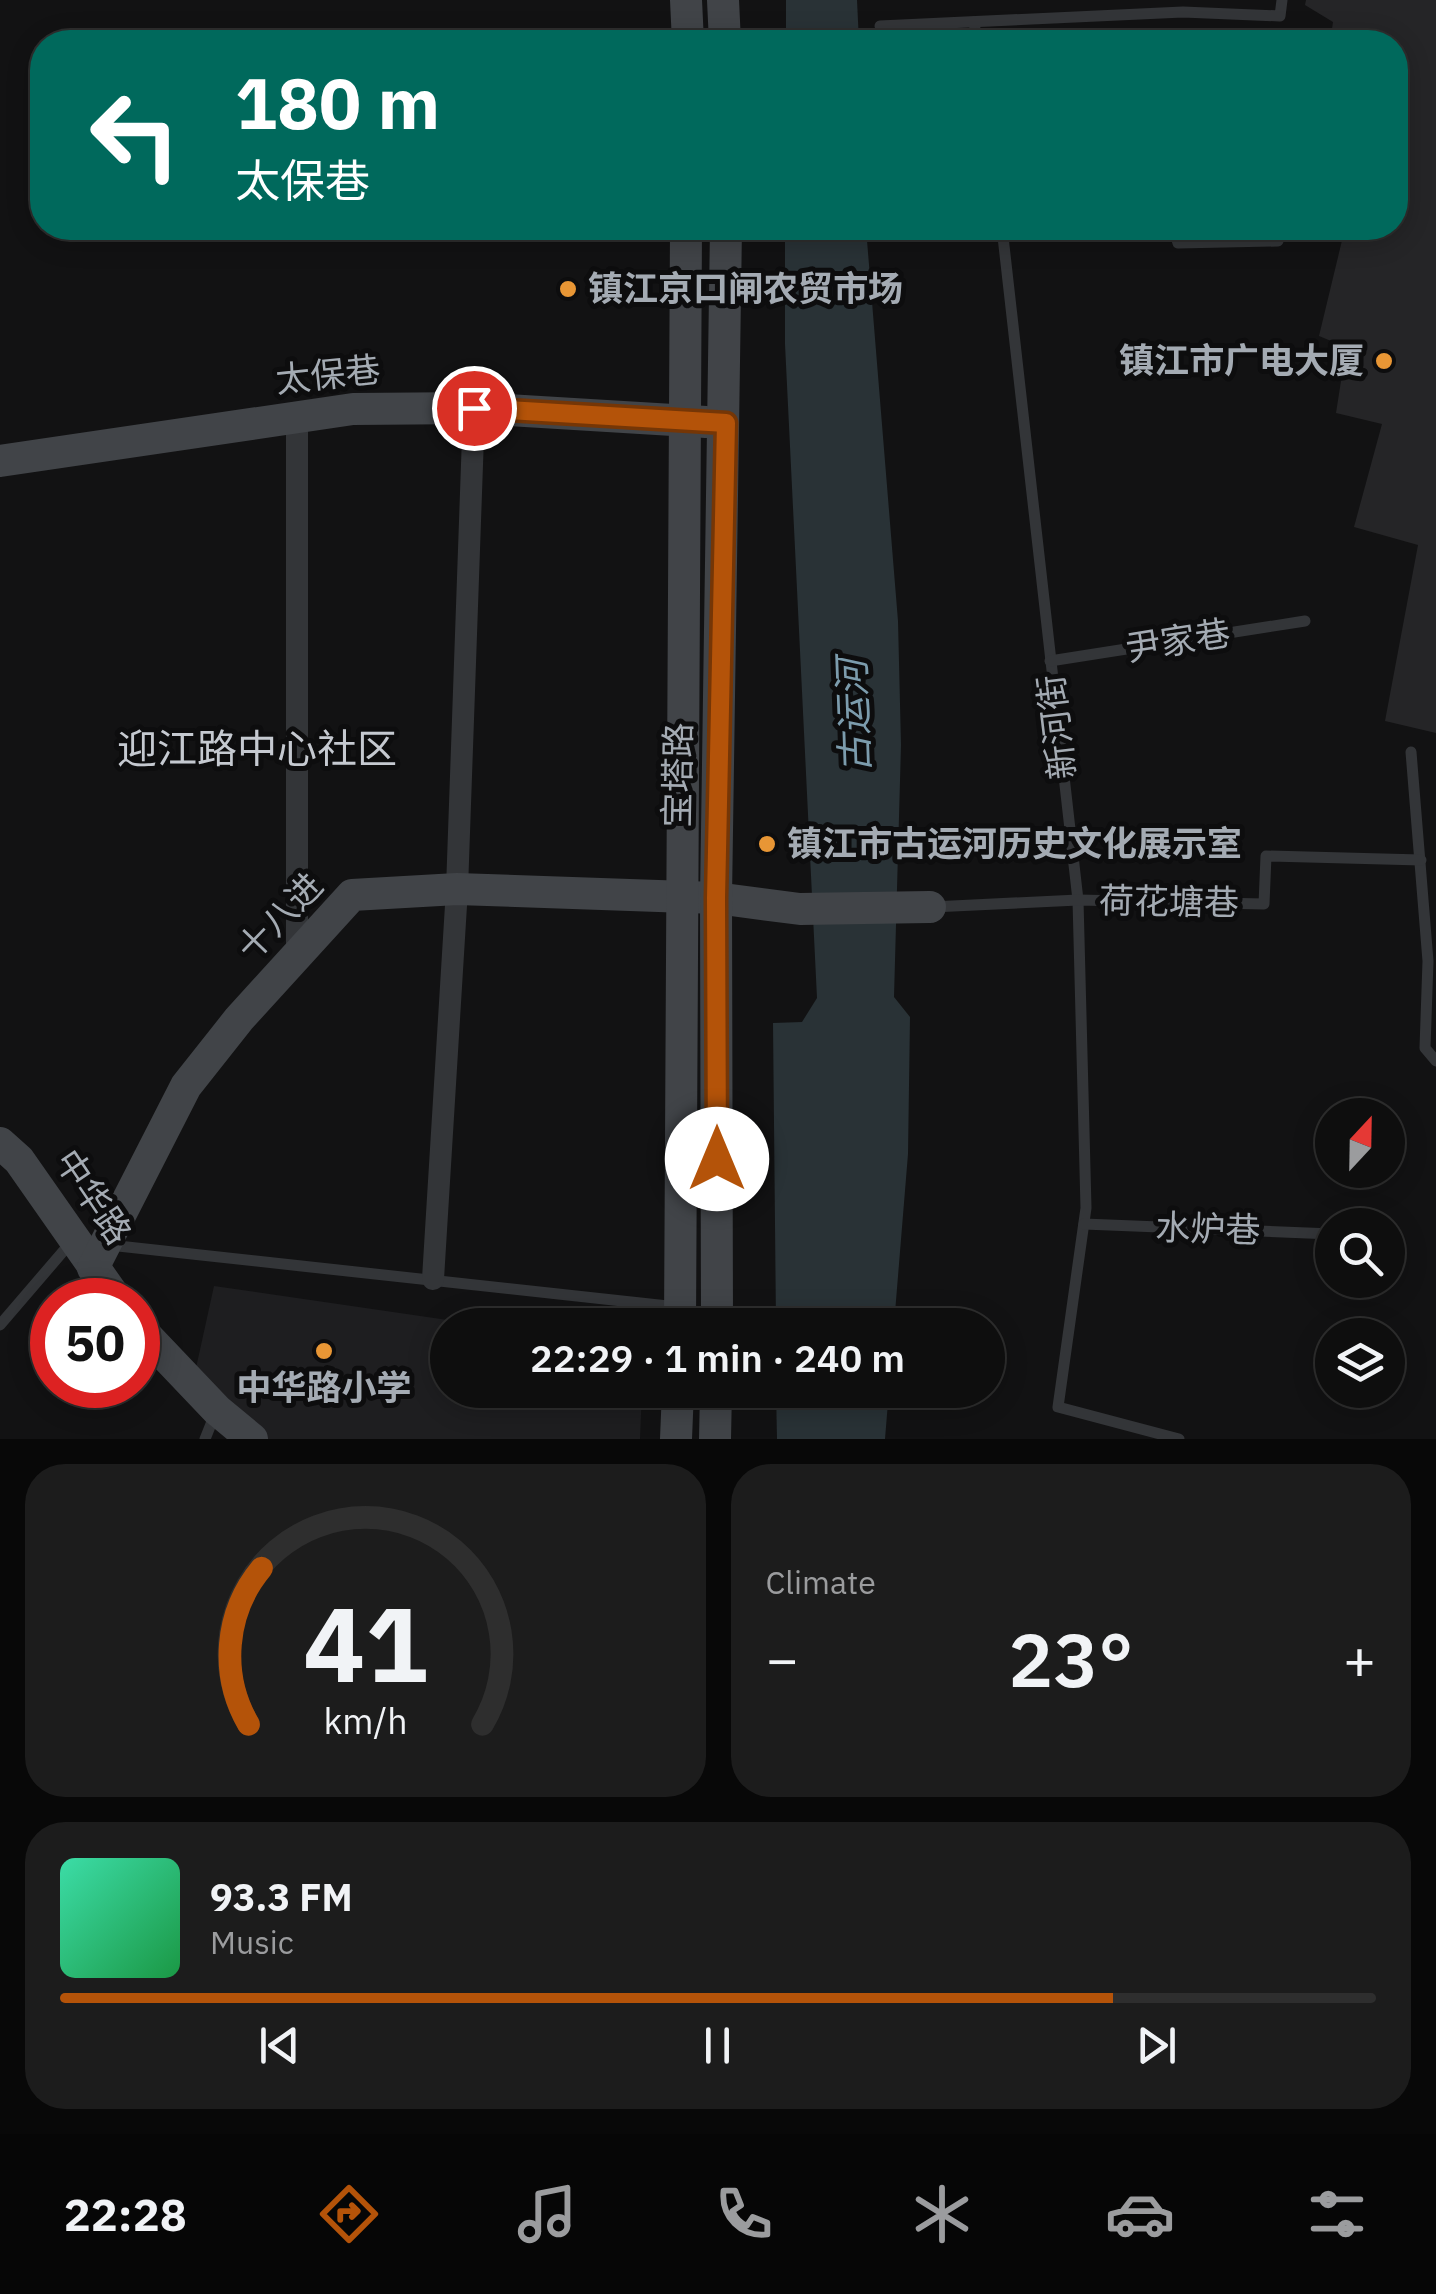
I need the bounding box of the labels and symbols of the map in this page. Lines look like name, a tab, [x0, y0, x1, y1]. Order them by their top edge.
place label: 镇江京口闸农贸市场	[588, 265, 903, 311]
marker: 镇江京口闸农贸市场	[557, 278, 579, 300]
place label: 镇江市广电大厦	[1119, 337, 1364, 383]
street label: 太保巷	[273, 346, 383, 402]
marker: 镇江市广电大厦	[1373, 350, 1395, 372]
pin	[432, 366, 517, 451]
street label: 尹家巷	[1122, 609, 1233, 671]
water label: 古运河	[826, 651, 879, 774]
street label: 新河街	[1027, 672, 1085, 782]
district label: 迎江路中心社区	[117, 722, 397, 774]
street label: 宝塔路	[653, 722, 701, 828]
place label: 镇江市古运河历史文化展示室	[787, 820, 1242, 866]
marker: 镇江市古运河历史文化展示室	[756, 833, 778, 855]
street label: 十八进	[226, 863, 332, 970]
street label: 荷花塘巷	[1099, 877, 1239, 925]
north arrow	[1315, 1098, 1405, 1188]
position arrow	[665, 1107, 769, 1211]
street label: 中华路	[45, 1140, 142, 1253]
street label: 水炉巷	[1155, 1203, 1261, 1253]
speed limit sign: 50	[30, 1278, 160, 1408]
marker: 中华路小学	[313, 1340, 335, 1362]
place label: 中华路小学	[236, 1364, 412, 1410]

